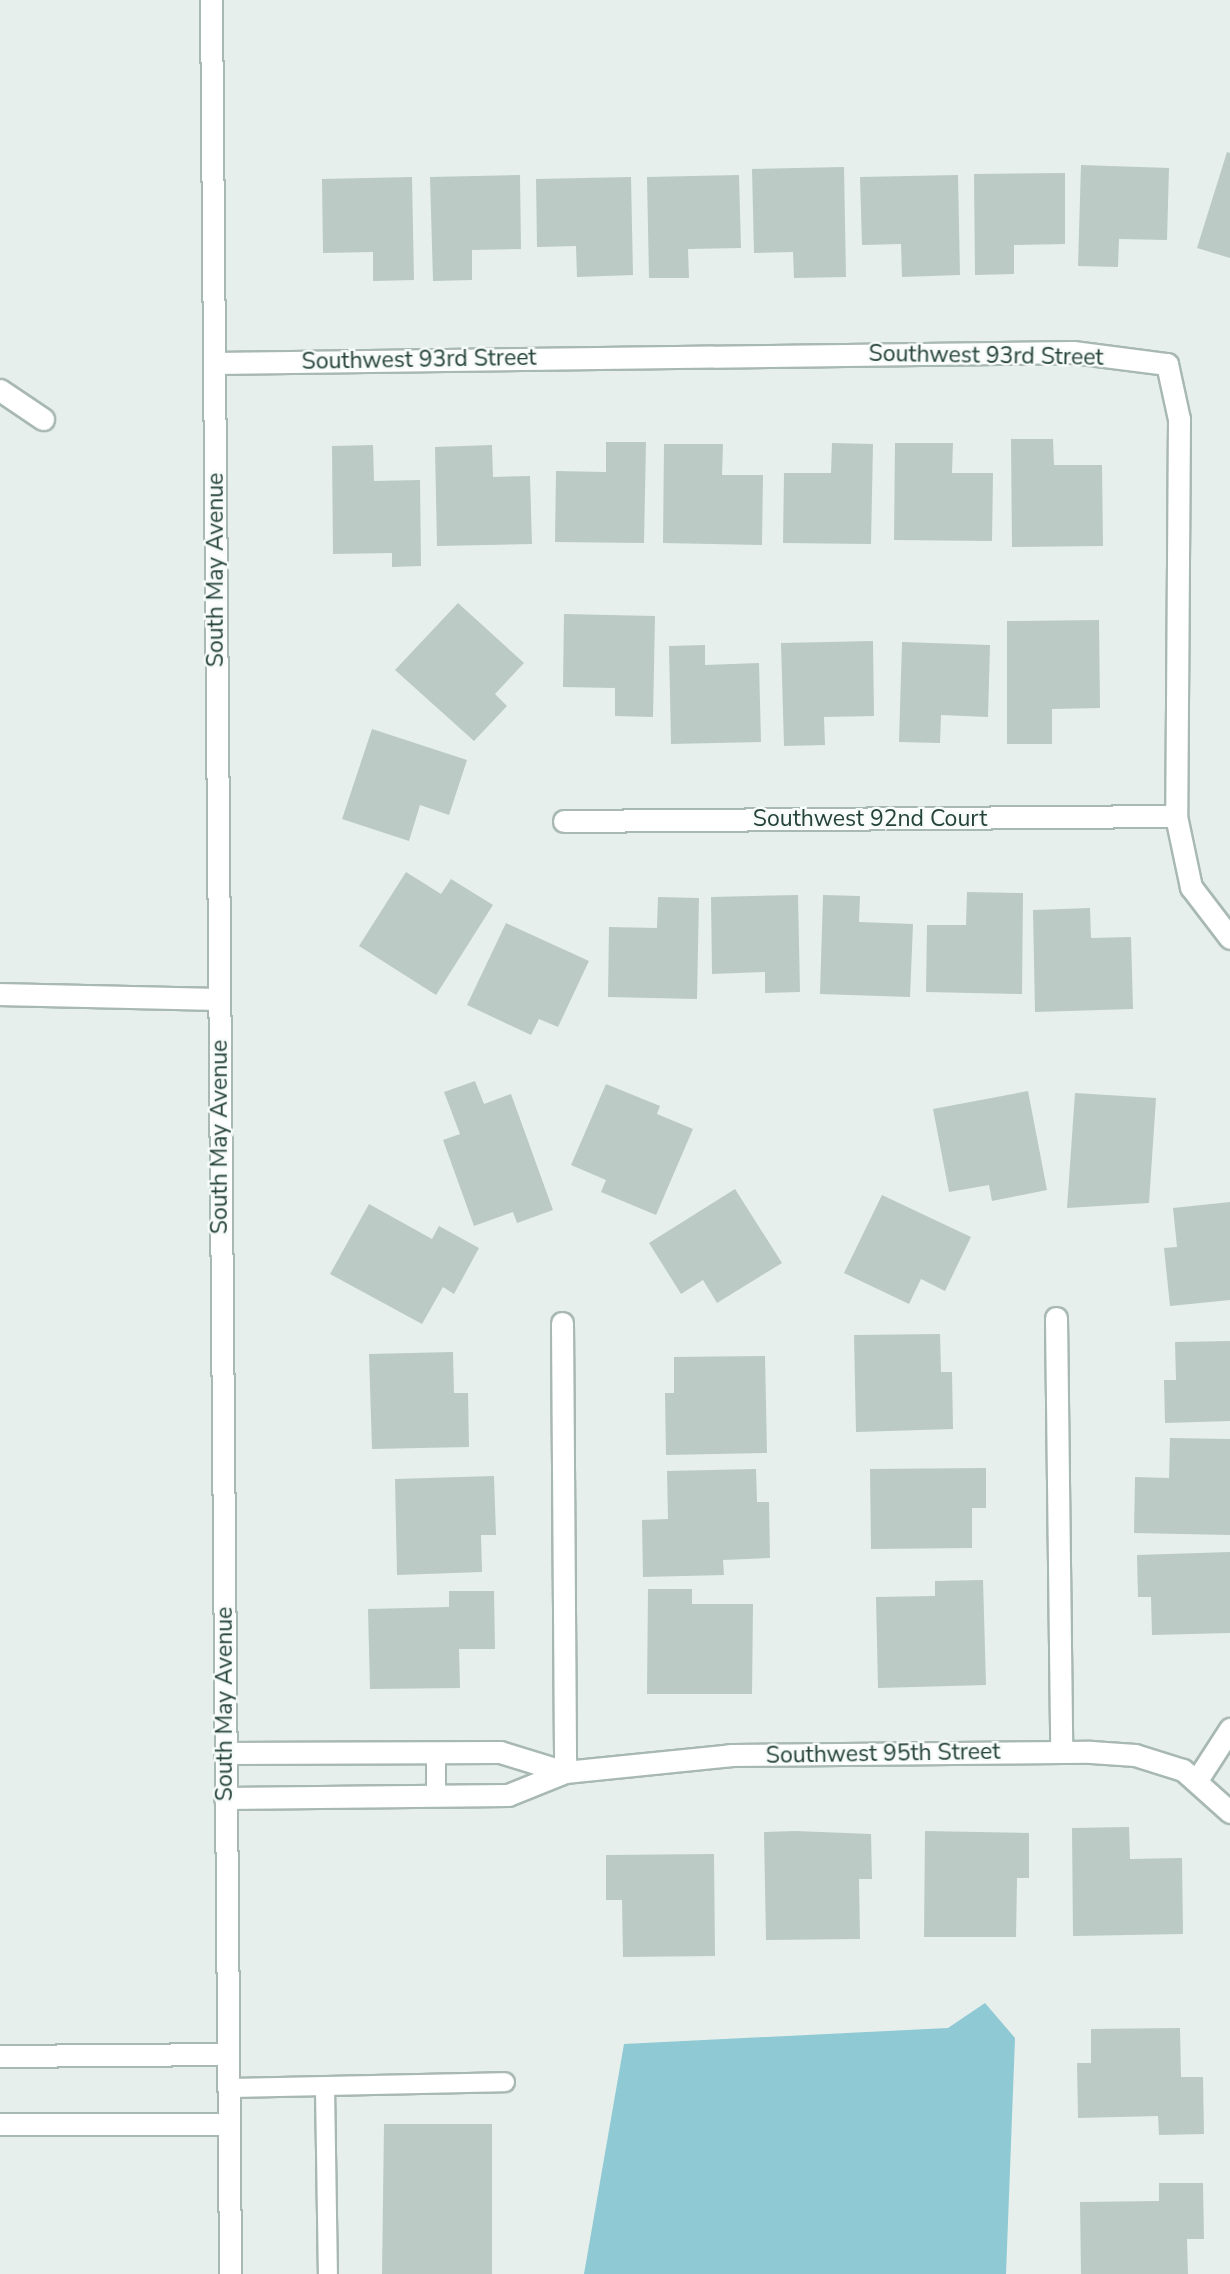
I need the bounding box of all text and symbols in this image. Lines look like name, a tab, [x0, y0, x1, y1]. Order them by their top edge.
street label: Southwest 93rd Street	[868, 340, 1104, 372]
street label: Southwest 93rd Street	[301, 344, 537, 376]
street label: South May Avenue	[202, 473, 230, 667]
street label: Southwest 92nd Court	[753, 805, 987, 833]
street label: South May Avenue	[206, 1040, 234, 1234]
street label: South May Avenue	[211, 1607, 239, 1801]
street label: Southwest 95th Street	[766, 1738, 1000, 1770]

